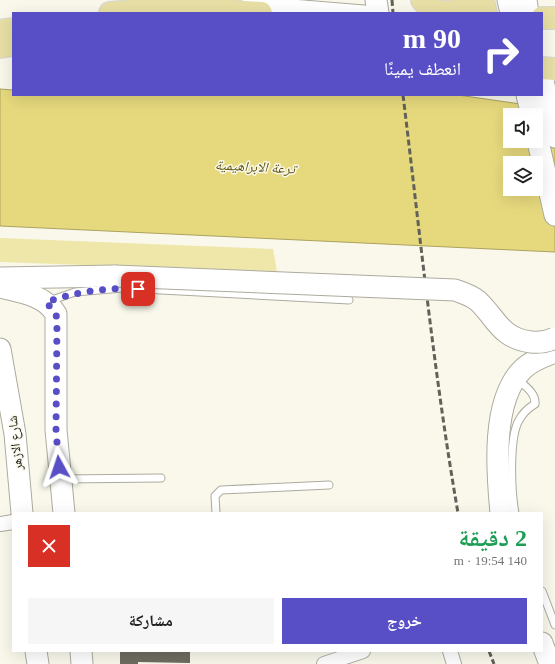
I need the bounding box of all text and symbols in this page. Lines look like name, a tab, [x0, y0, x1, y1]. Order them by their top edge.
text: 90 m	[403, 23, 461, 54]
icon: right	[475, 28, 527, 80]
text: انعطف يمينًا	[384, 59, 461, 79]
map controls	[503, 108, 543, 196]
button: sound	[503, 108, 543, 148]
button: layers	[503, 156, 543, 196]
water label: ترعة الابراهيمية	[215, 157, 298, 177]
pin	[121, 272, 155, 306]
icon: arrive	[127, 278, 149, 300]
street label: شارع الازهر	[5, 415, 27, 472]
position arrow	[38, 446, 80, 488]
button: close	[28, 525, 70, 567]
text: 2 دقيقة	[459, 525, 527, 551]
text: 140 m · 19:54	[454, 553, 527, 568]
button: مشاركة	[28, 598, 274, 644]
button: خروج	[282, 598, 527, 644]

